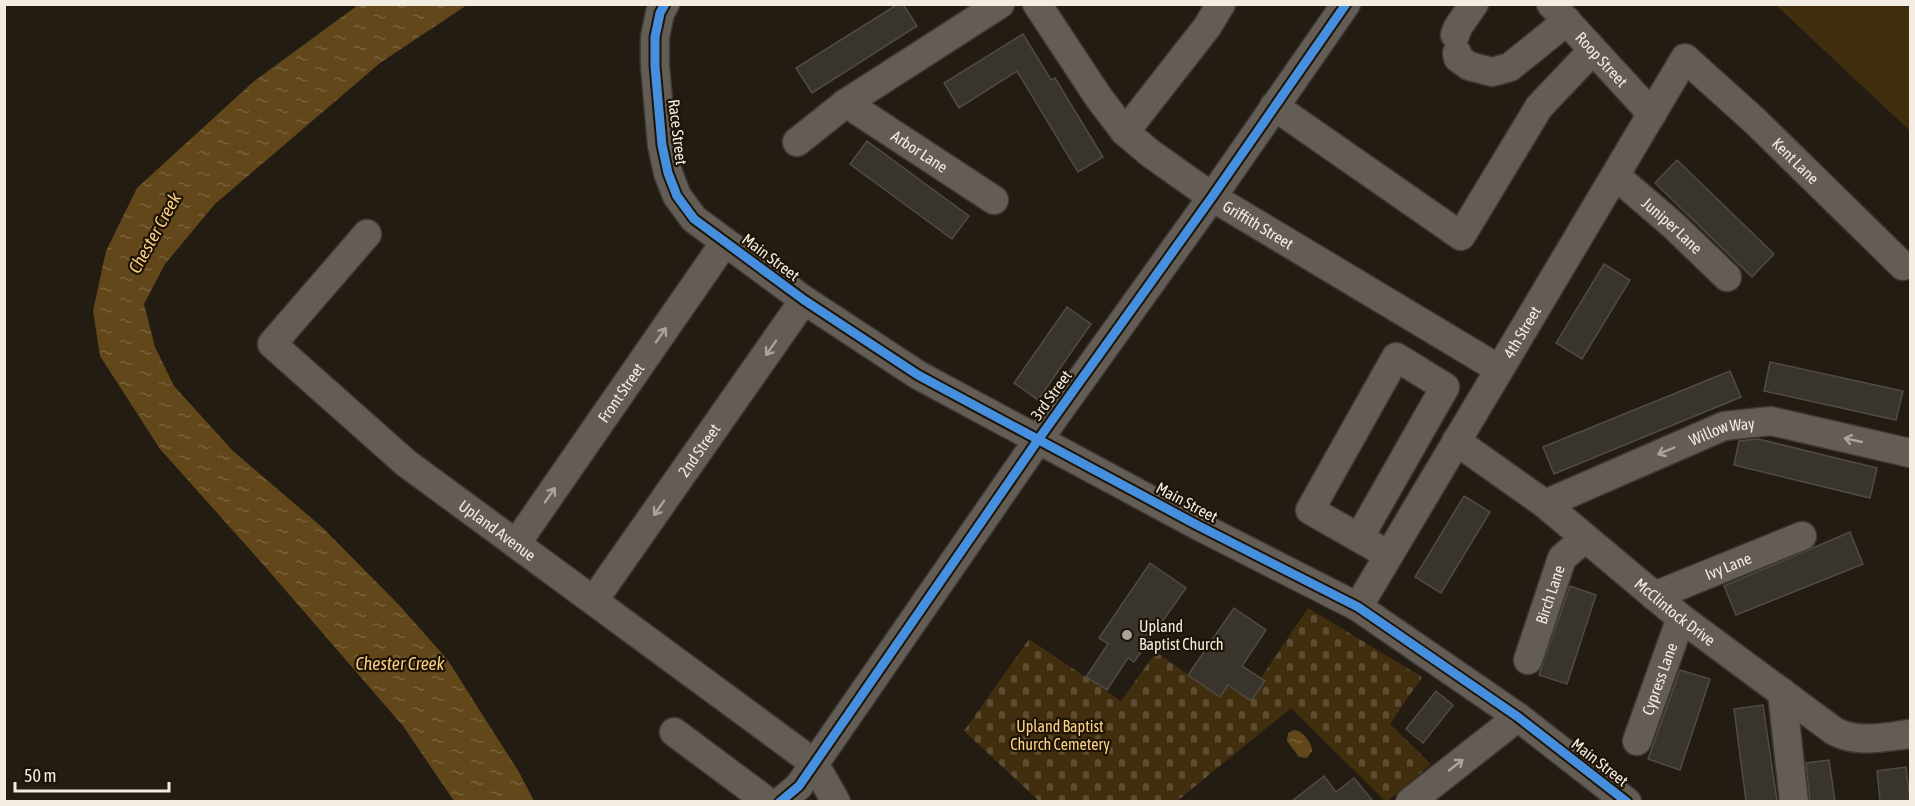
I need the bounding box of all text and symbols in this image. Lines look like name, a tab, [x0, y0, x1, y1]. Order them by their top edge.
street label: Roop Street	[1572, 28, 1632, 91]
street label: Race Street	[665, 98, 691, 166]
street label: Arbor Lane	[888, 126, 951, 176]
street label: Kent Lane	[1769, 134, 1823, 188]
water label: Chester Creek	[124, 188, 186, 277]
street label: Juniper Lane	[1639, 194, 1706, 257]
street label: Griffith Street	[1220, 197, 1297, 253]
street label: Main Street	[739, 230, 803, 285]
street label: 4th Street	[1499, 303, 1544, 361]
one-way arrow	[655, 327, 667, 344]
one-way arrow	[765, 340, 777, 356]
street label: Front Street	[594, 359, 648, 426]
street label: 3rd Street	[1027, 366, 1075, 423]
street label: Willow Way	[1686, 414, 1756, 449]
street label: 2nd Street	[674, 420, 724, 480]
one-way arrow	[1844, 433, 1863, 445]
one-way arrow	[1657, 447, 1675, 458]
street label: Main Street	[1153, 478, 1221, 526]
one-way arrow	[544, 488, 556, 504]
street label: Upland Avenue	[456, 496, 539, 564]
one-way arrow	[653, 500, 665, 516]
street label: Ivy Lane	[1702, 549, 1754, 583]
street label: Birch Lane	[1532, 563, 1568, 626]
street label: McClintock Drive	[1631, 574, 1719, 649]
place label: Upland Baptist Church	[1139, 617, 1223, 654]
marker: Upland Baptist Church	[1120, 628, 1134, 642]
street label: Cypress Lane	[1638, 640, 1680, 717]
water label: Chester Creek	[355, 653, 446, 674]
park label: Upland Baptist Church Cemetery	[1010, 717, 1110, 754]
street label: Main Street	[1568, 734, 1632, 790]
scale bar	[15, 755, 170, 793]
one-way arrow	[1448, 759, 1464, 772]
text: 50 m	[24, 765, 56, 786]

